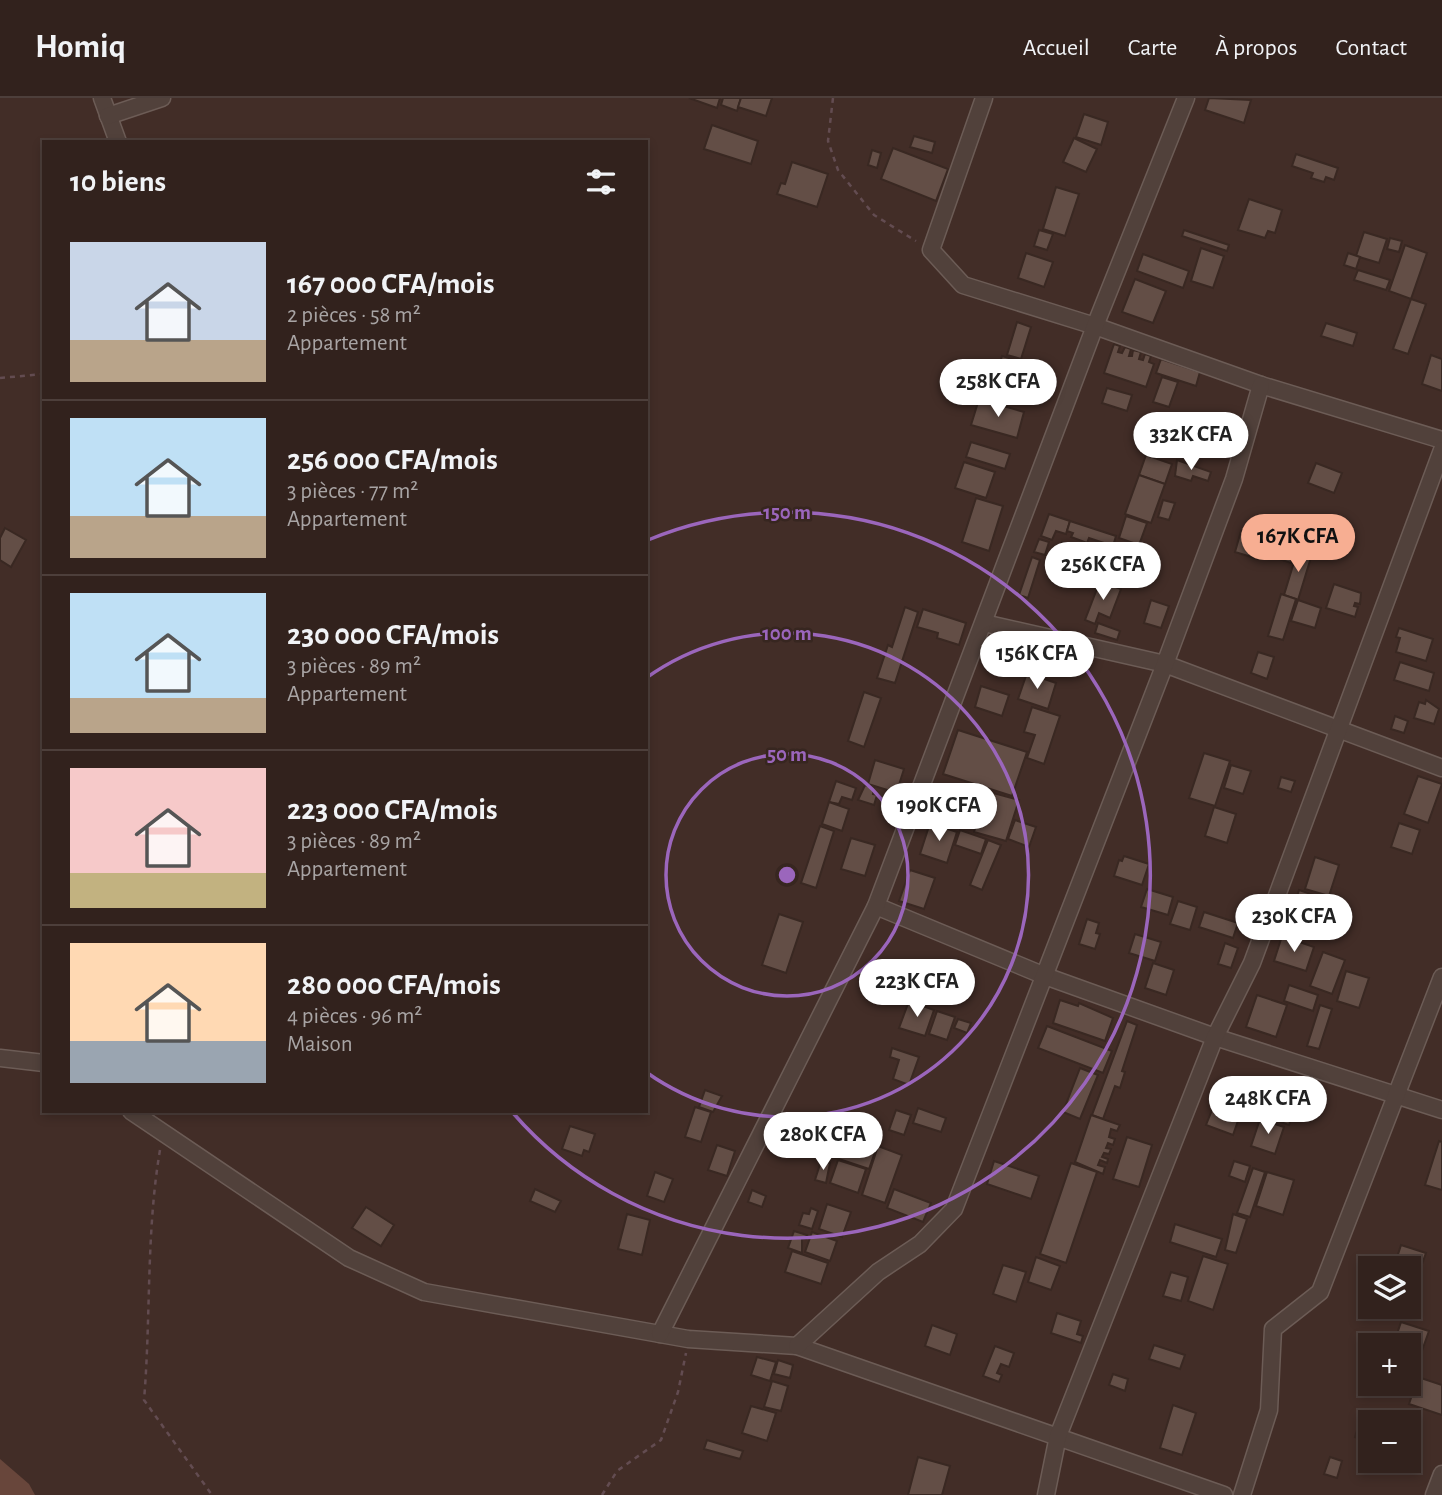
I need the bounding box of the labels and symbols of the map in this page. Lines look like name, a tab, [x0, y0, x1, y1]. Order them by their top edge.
pin: 258K CFA	[926, 360, 1070, 419]
pin: 332K CFA	[1119, 412, 1263, 472]
text: 150 m	[763, 502, 811, 523]
pin: 167K CFA	[1226, 514, 1370, 574]
pin: 256K CFA	[1031, 542, 1175, 602]
text: 100 m	[762, 623, 812, 644]
pin: 156K CFA	[965, 632, 1109, 691]
text: 50 m	[767, 744, 807, 765]
pin: 190K CFA	[867, 784, 1011, 843]
centre of rings	[775, 863, 799, 887]
pin: 230K CFA	[1222, 894, 1366, 954]
pin: 223K CFA	[845, 960, 989, 1019]
pin: 248K CFA	[1196, 1076, 1340, 1136]
pin: 280K CFA	[751, 1112, 895, 1172]

